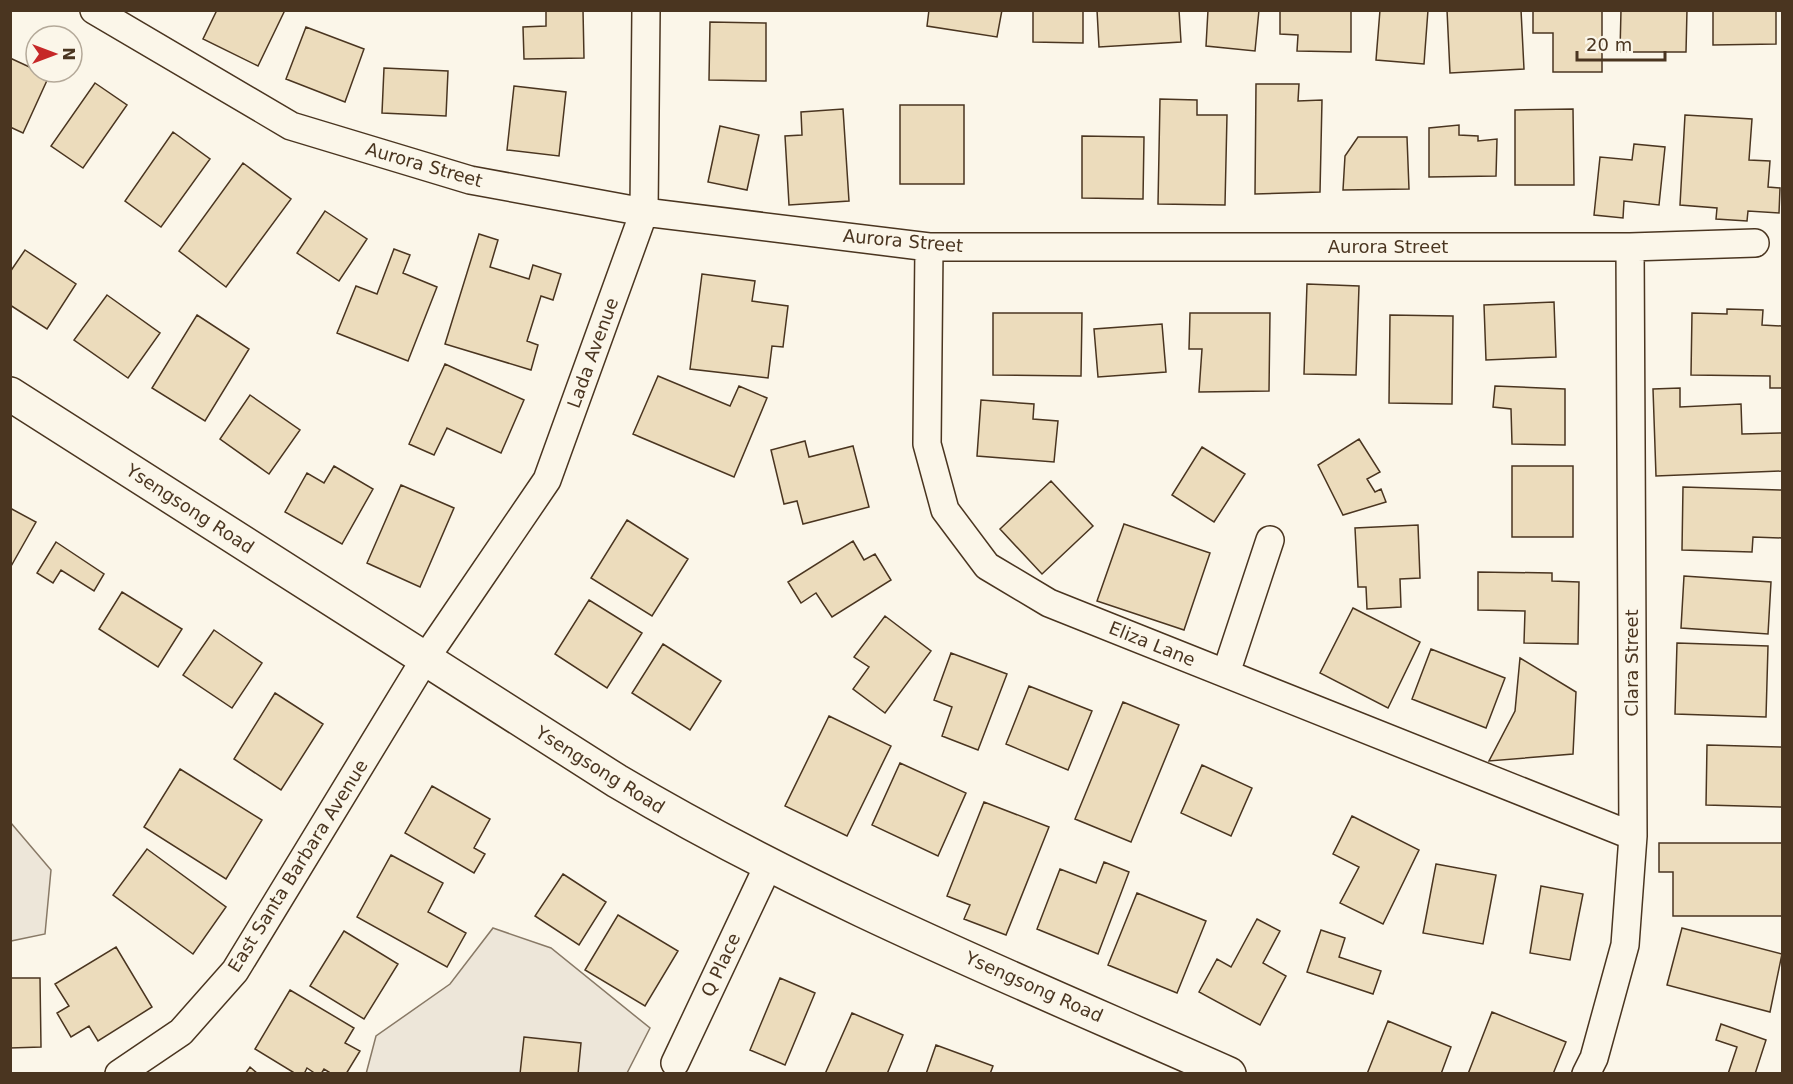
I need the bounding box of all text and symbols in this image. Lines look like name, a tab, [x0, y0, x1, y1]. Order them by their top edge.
north arrow	[24, 24, 84, 84]
scale bar	[1577, 24, 1666, 62]
text: 20 m	[1586, 34, 1632, 55]
text: N	[59, 47, 78, 61]
street label: Aurora Street	[363, 138, 485, 191]
street label: Aurora Street	[842, 225, 964, 256]
street label: Aurora Street	[1328, 236, 1448, 257]
street label: Lada Avenue	[563, 295, 622, 411]
street label: Ysengsong Road	[121, 459, 258, 558]
street label: Clara Street	[1621, 609, 1642, 717]
street label: Eliza Lane	[1106, 617, 1198, 670]
street label: Ysengsong Road	[531, 721, 669, 818]
street label: East Santa Barbara Avenue	[223, 756, 372, 976]
street label: Q Place	[697, 930, 744, 1000]
street label: Ysengsong Road	[961, 946, 1106, 1026]

